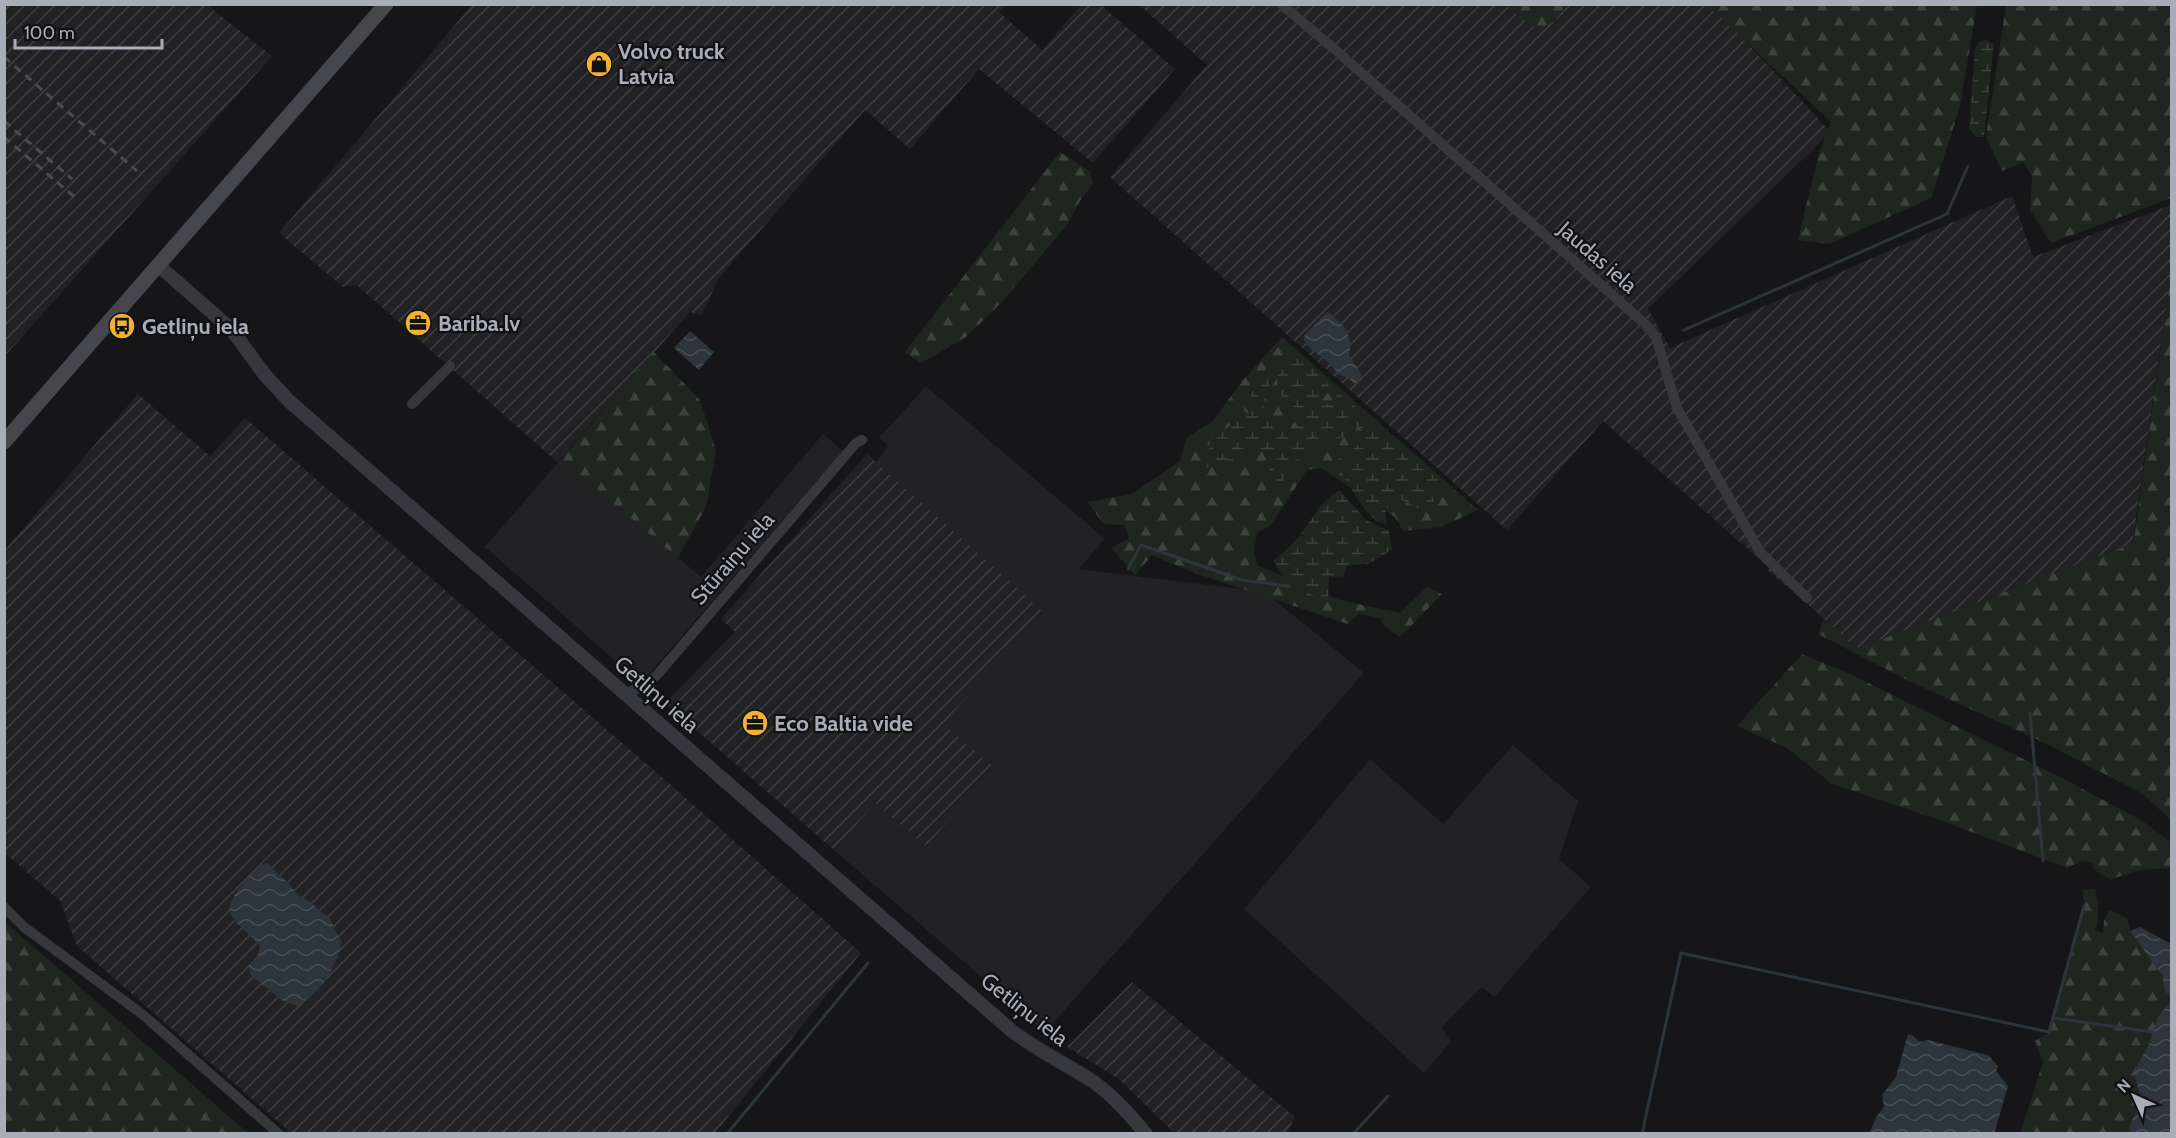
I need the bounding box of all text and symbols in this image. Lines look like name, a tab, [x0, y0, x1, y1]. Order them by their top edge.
scale bar	[15, 12, 162, 50]
text: 100 m	[24, 22, 75, 44]
place label: Volvo truck Latvia	[618, 38, 725, 90]
shop icon: Volvo truck Latvia	[584, 49, 614, 79]
street label: Jaudas iela	[1552, 215, 1643, 299]
office icon: Bariba.lv	[403, 308, 433, 338]
place label: Bariba.lv	[438, 310, 520, 337]
bus stop icon: Getliņu iela	[107, 311, 137, 341]
place label: Getliņu iela	[142, 313, 249, 341]
street label: Stūraiņu iela	[685, 506, 781, 611]
street label: Getliņu iela	[608, 650, 705, 740]
office icon: Eco Baltia vide	[740, 708, 770, 738]
place label: Eco Baltia vide	[774, 710, 913, 737]
street label: Getliņu iela	[975, 967, 1074, 1053]
north arrow	[2104, 1066, 2164, 1126]
text: N	[2113, 1075, 2134, 1096]

